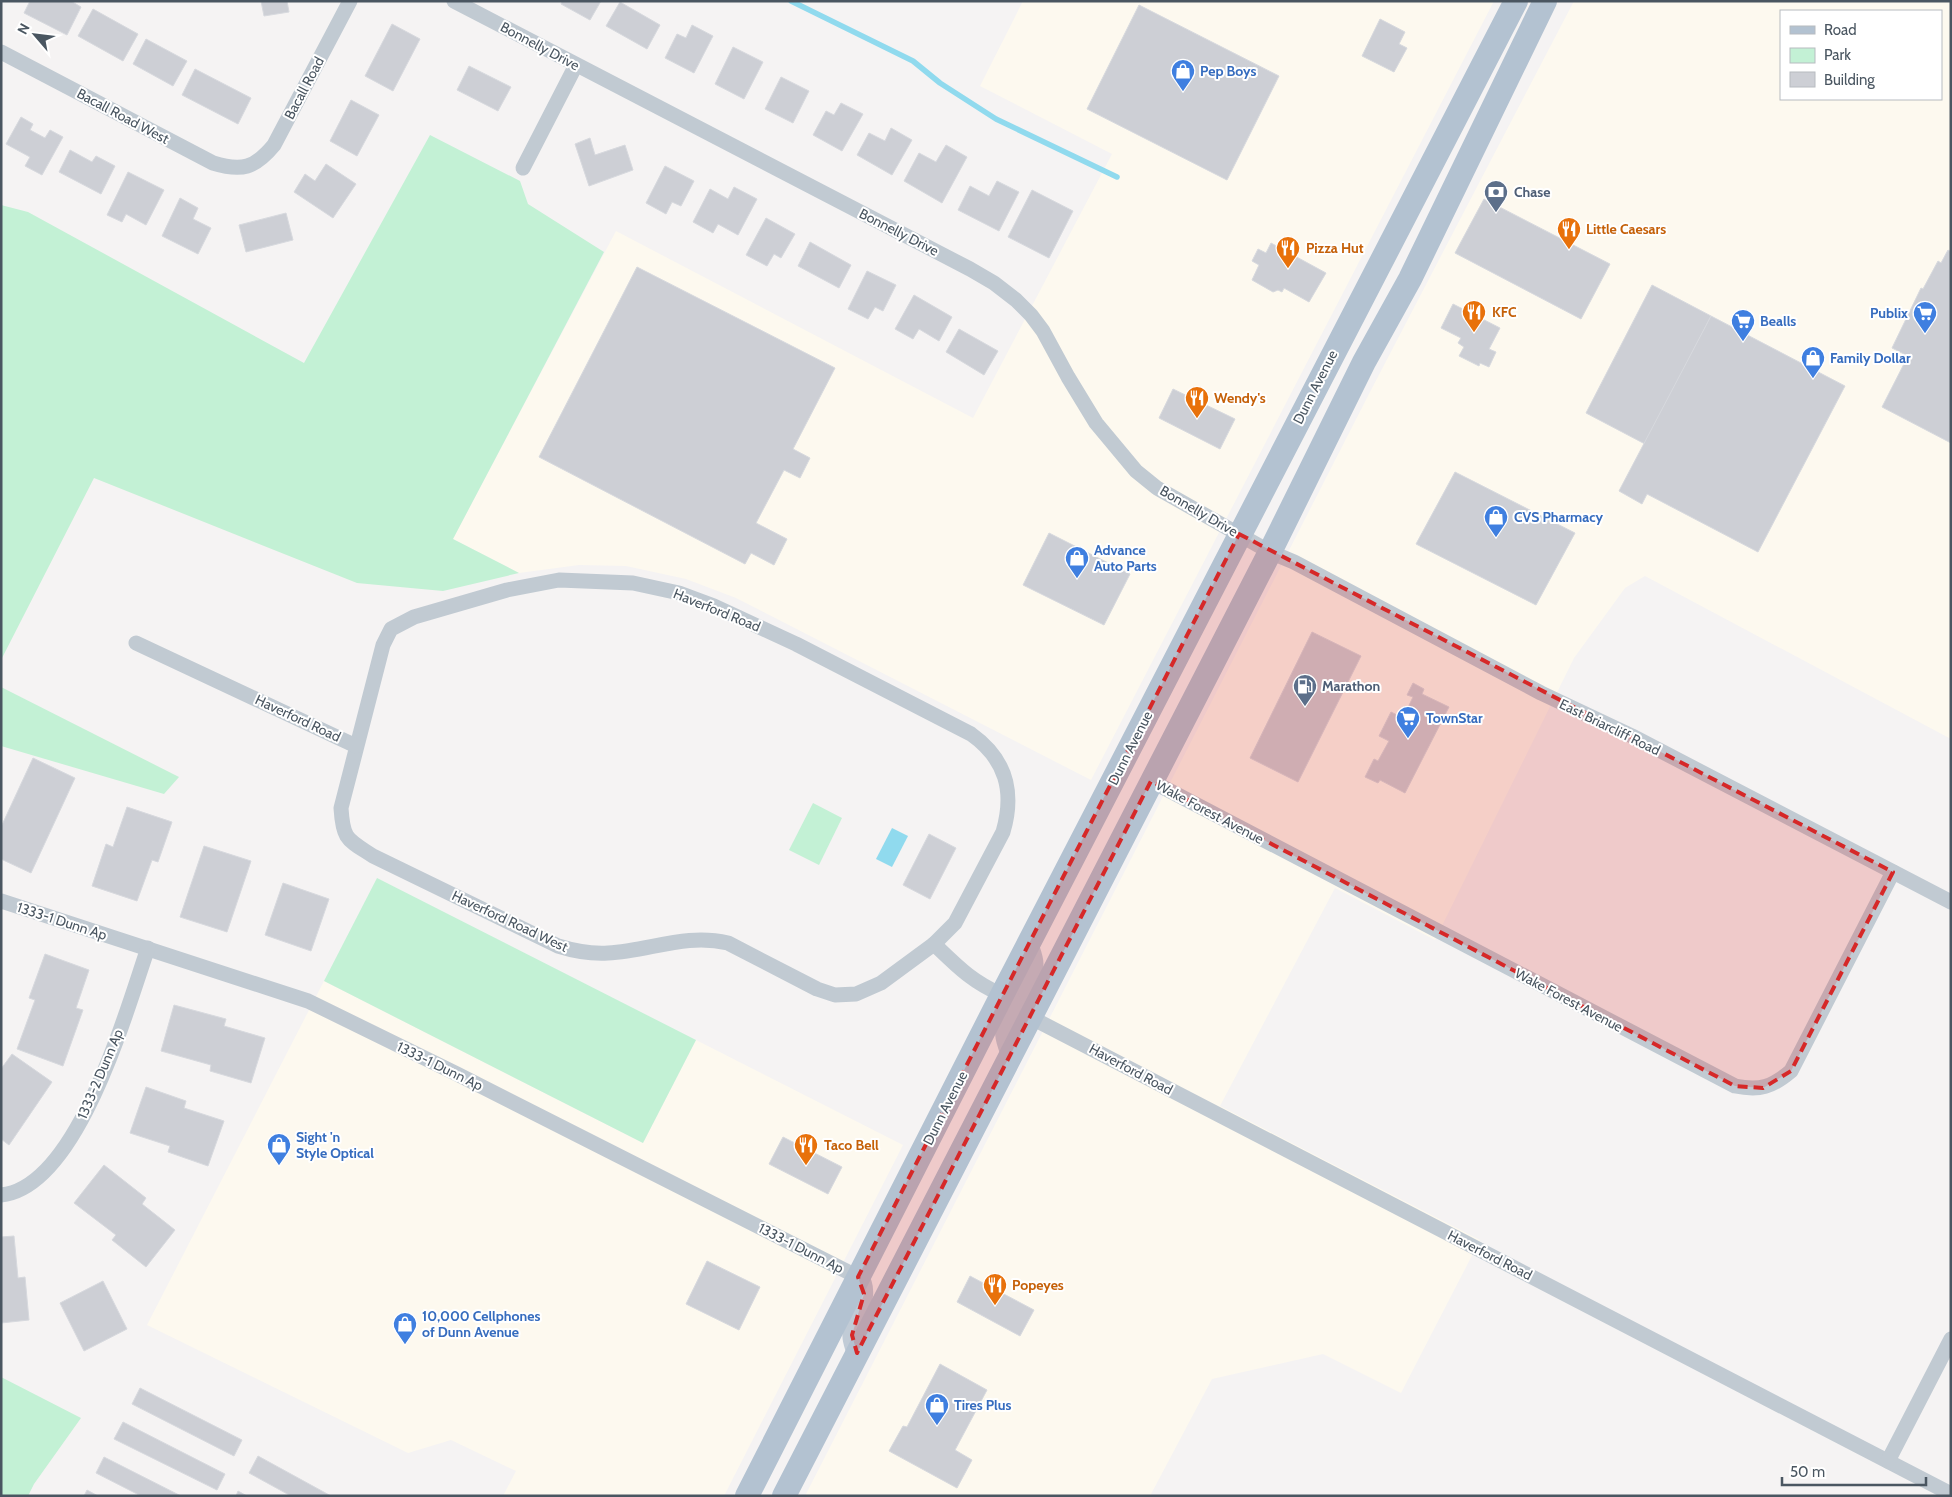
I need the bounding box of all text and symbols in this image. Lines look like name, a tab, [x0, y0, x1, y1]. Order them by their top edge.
north arrow	[10, 10, 60, 60]
legend	[1780, 10, 1942, 100]
street label: Bonnelly Drive	[497, 18, 583, 74]
text: N	[13, 20, 34, 37]
text: Road	[1824, 21, 1857, 39]
text: Park	[1824, 46, 1851, 64]
street label: Bacall Road	[280, 54, 328, 122]
shop icon: Pep Boys	[1170, 58, 1196, 92]
place label: Pep Boys	[1200, 62, 1257, 80]
text: Building	[1824, 71, 1875, 89]
street label: Bacall Road West	[74, 84, 172, 148]
bank icon: Chase	[1483, 179, 1509, 213]
place label: Chase	[1514, 183, 1550, 201]
street label: Bonnelly Drive	[856, 204, 942, 260]
restaurant icon: Little Caesars	[1556, 216, 1582, 250]
place label: Little Caesars	[1586, 220, 1666, 238]
restaurant icon: Pizza Hut	[1275, 235, 1301, 269]
place label: Pizza Hut	[1306, 239, 1364, 257]
restaurant icon: KFC	[1461, 299, 1487, 333]
supermarket icon: Publix	[1912, 300, 1938, 334]
place label: KFC	[1492, 303, 1517, 321]
place label: Publix	[1870, 304, 1908, 322]
supermarket icon: Bealls	[1730, 308, 1756, 342]
place label: Bealls	[1760, 312, 1796, 330]
shop icon: Family Dollar	[1800, 345, 1826, 379]
street label: Dunn Avenue	[1289, 347, 1341, 427]
place label: Family Dollar	[1830, 349, 1911, 367]
restaurant icon: Wendy's	[1184, 385, 1210, 419]
place label: Wendy's	[1214, 389, 1266, 407]
street label: Bonnelly Drive	[1157, 481, 1241, 541]
shop icon: CVS Pharmacy	[1483, 504, 1509, 538]
place label: CVS Pharmacy	[1514, 508, 1604, 526]
place label: Advance Auto Parts	[1094, 541, 1157, 575]
shop icon: Advance Auto Parts	[1064, 545, 1090, 579]
street label: Haverford Road	[671, 584, 763, 636]
fuel station icon: Marathon	[1292, 673, 1318, 707]
place label: Marathon	[1322, 677, 1380, 695]
street label: Haverford Road	[252, 690, 344, 746]
street label: East Briarcliff Road	[1557, 695, 1663, 759]
supermarket icon: TownStar	[1395, 705, 1421, 739]
street label: Dunn Avenue	[1104, 708, 1156, 788]
place label: TownStar	[1426, 709, 1483, 727]
street label: Wake Forest Avenue	[1153, 776, 1267, 848]
street label: Haverford Road West	[449, 886, 571, 956]
street label: 1333-1 Dunn Ap	[15, 898, 109, 944]
street label: Wake Forest Avenue	[1512, 964, 1626, 1036]
street label: 1333-2 Dunn Ap	[73, 1026, 127, 1122]
street label: 1333-1 Dunn Ap	[394, 1037, 486, 1095]
street label: Haverford Road	[1086, 1039, 1176, 1099]
street label: Dunn Avenue	[919, 1068, 971, 1148]
place label: Sight 'n Style Optical	[296, 1128, 374, 1162]
shop icon: Sight 'n Style Optical	[266, 1132, 292, 1166]
restaurant icon: Taco Bell	[793, 1132, 819, 1166]
place label: Taco Bell	[824, 1136, 879, 1154]
street label: 1333-1 Dunn Ap	[755, 1219, 847, 1277]
street label: Haverford Road	[1445, 1226, 1535, 1284]
restaurant icon: Popeyes	[982, 1272, 1008, 1306]
place label: Popeyes	[1012, 1276, 1064, 1294]
place label: 10,000 Cellphones of Dunn Avenue	[422, 1307, 540, 1341]
shop icon: 10,000 Cellphones of Dunn Avenue	[392, 1311, 418, 1345]
shop icon: Tires Plus	[924, 1392, 950, 1426]
place label: Tires Plus	[954, 1396, 1011, 1414]
scale bar	[1782, 1454, 1926, 1486]
text: 50 m	[1790, 1463, 1825, 1481]

